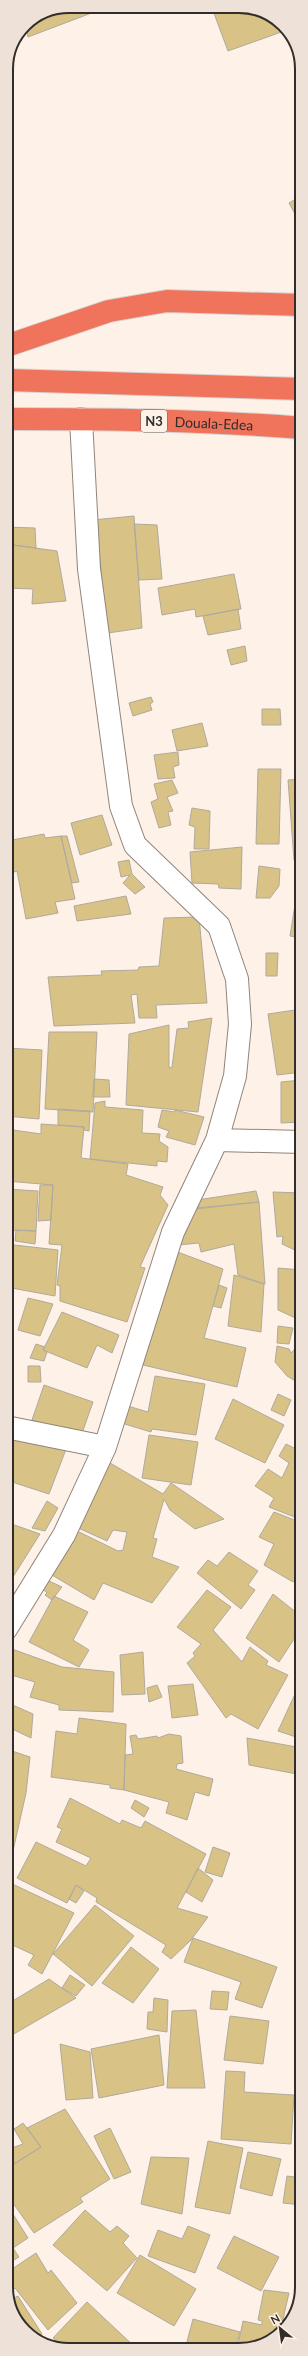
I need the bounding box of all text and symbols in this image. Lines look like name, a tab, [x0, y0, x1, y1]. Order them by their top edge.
road number: N3	[141, 410, 167, 432]
street label: Douala-Edea	[174, 413, 254, 433]
north arrow	[260, 2308, 300, 2348]
text: N	[268, 2311, 282, 2327]

